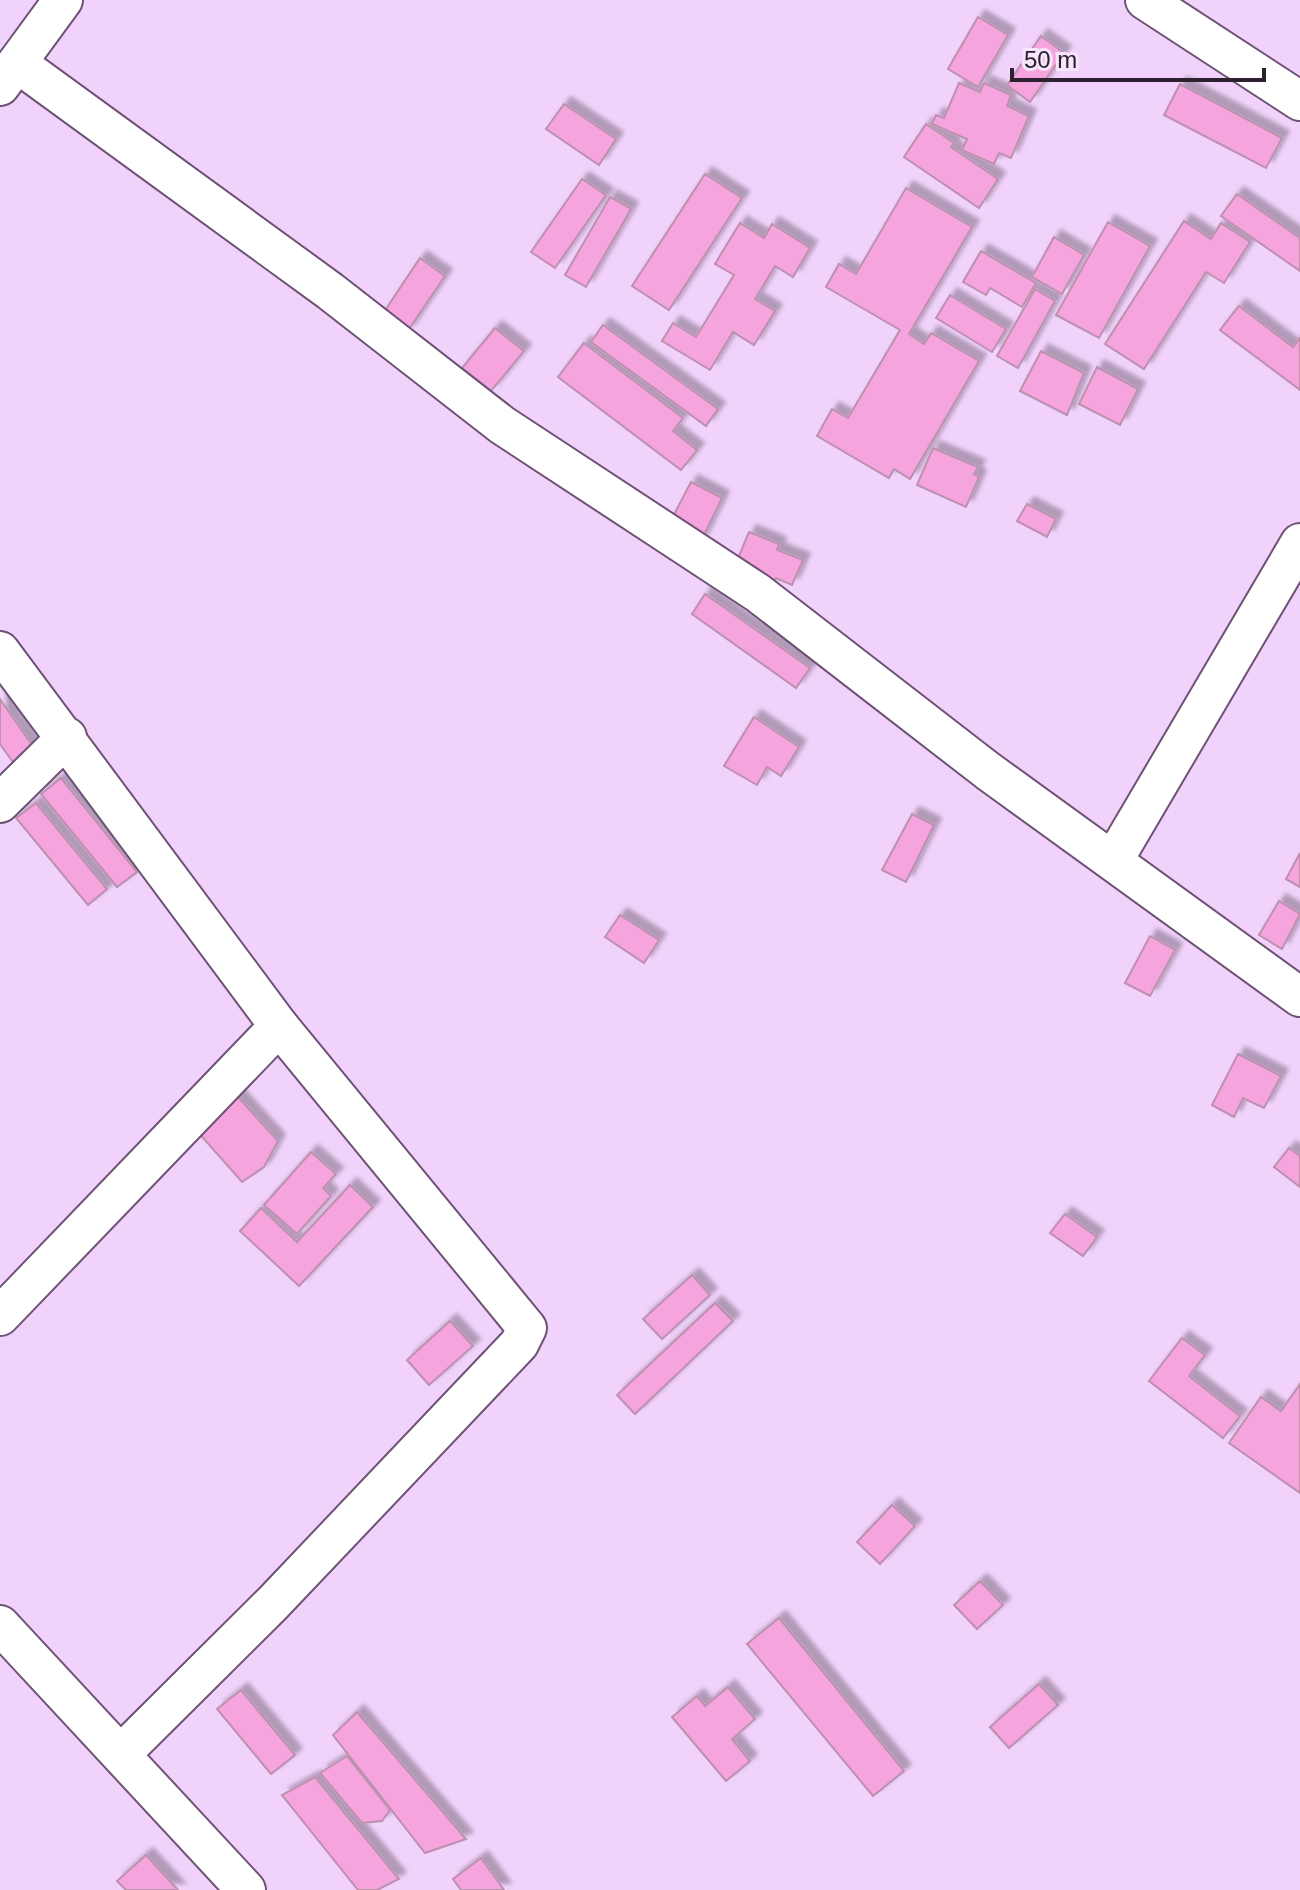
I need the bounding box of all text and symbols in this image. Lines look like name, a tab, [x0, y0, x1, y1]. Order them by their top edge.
scale bar	[1012, 32, 1264, 82]
text: 50 m	[1024, 46, 1077, 73]

